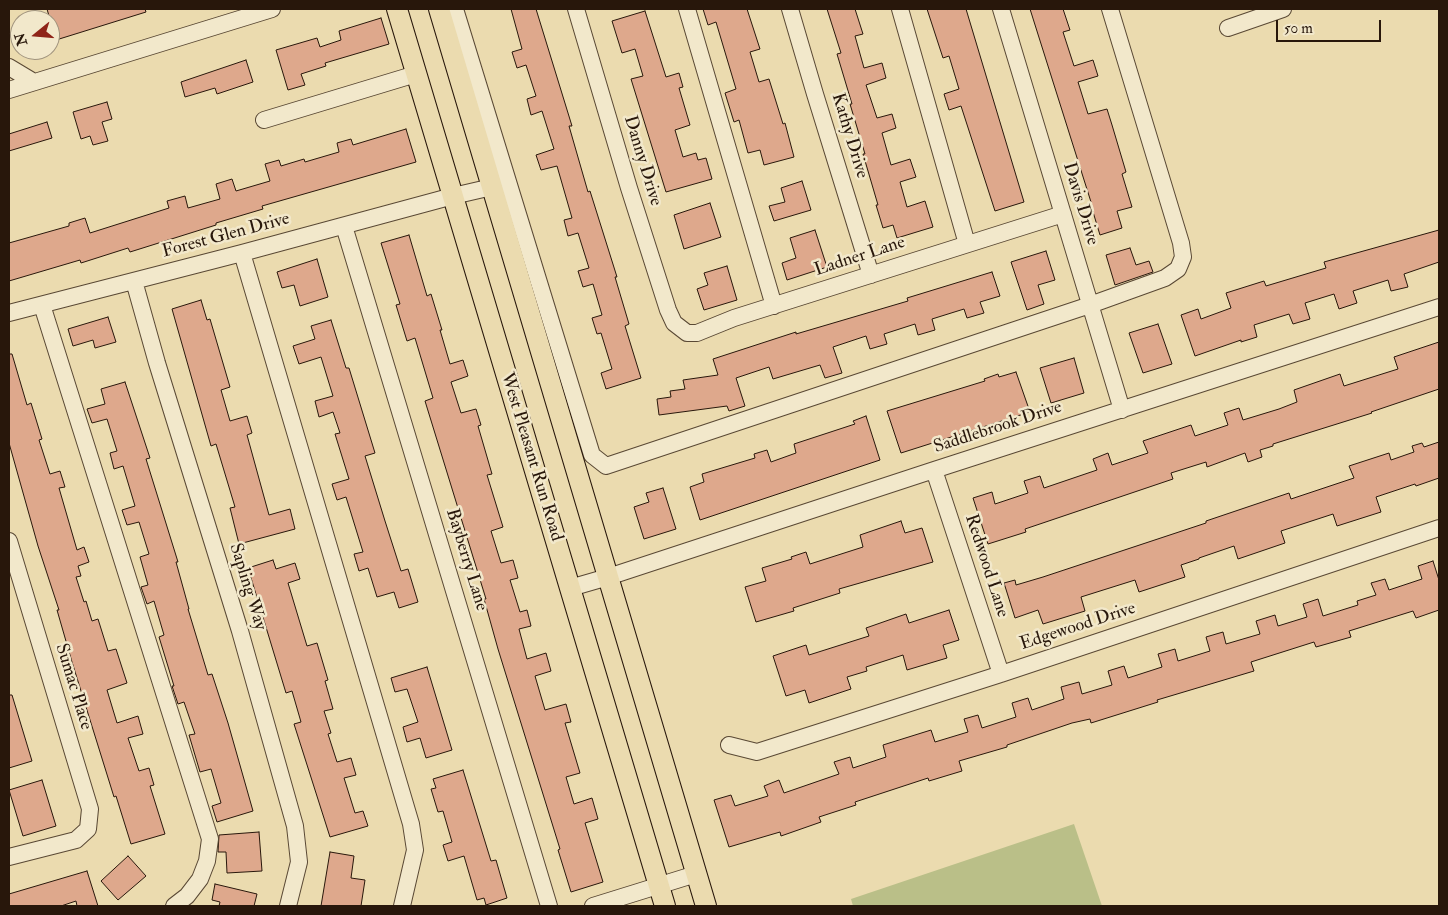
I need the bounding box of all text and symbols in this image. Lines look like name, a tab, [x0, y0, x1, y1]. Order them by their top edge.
north arrow	[10, 10, 60, 60]
scale bar	[1278, 10, 1383, 42]
text: 50 m	[1284, 19, 1313, 38]
text: N	[11, 31, 31, 48]
street label: Kathy Drive	[826, 91, 872, 181]
street label: Danny Drive	[618, 113, 666, 209]
street label: Davis Drive	[1057, 160, 1103, 248]
street label: Forest Glen Drive	[160, 209, 292, 263]
street label: Ladner Lane	[812, 232, 908, 282]
street label: West Pleasant Run Road	[495, 370, 567, 544]
street label: Saddlebrook Drive	[931, 397, 1065, 459]
street label: Bayberry Lane	[440, 506, 492, 614]
street label: Redwood Lane	[959, 512, 1013, 620]
street label: Sapling Way	[224, 541, 270, 633]
street label: Edgewood Drive	[1017, 598, 1139, 656]
street label: Sumac Place	[50, 641, 96, 733]

